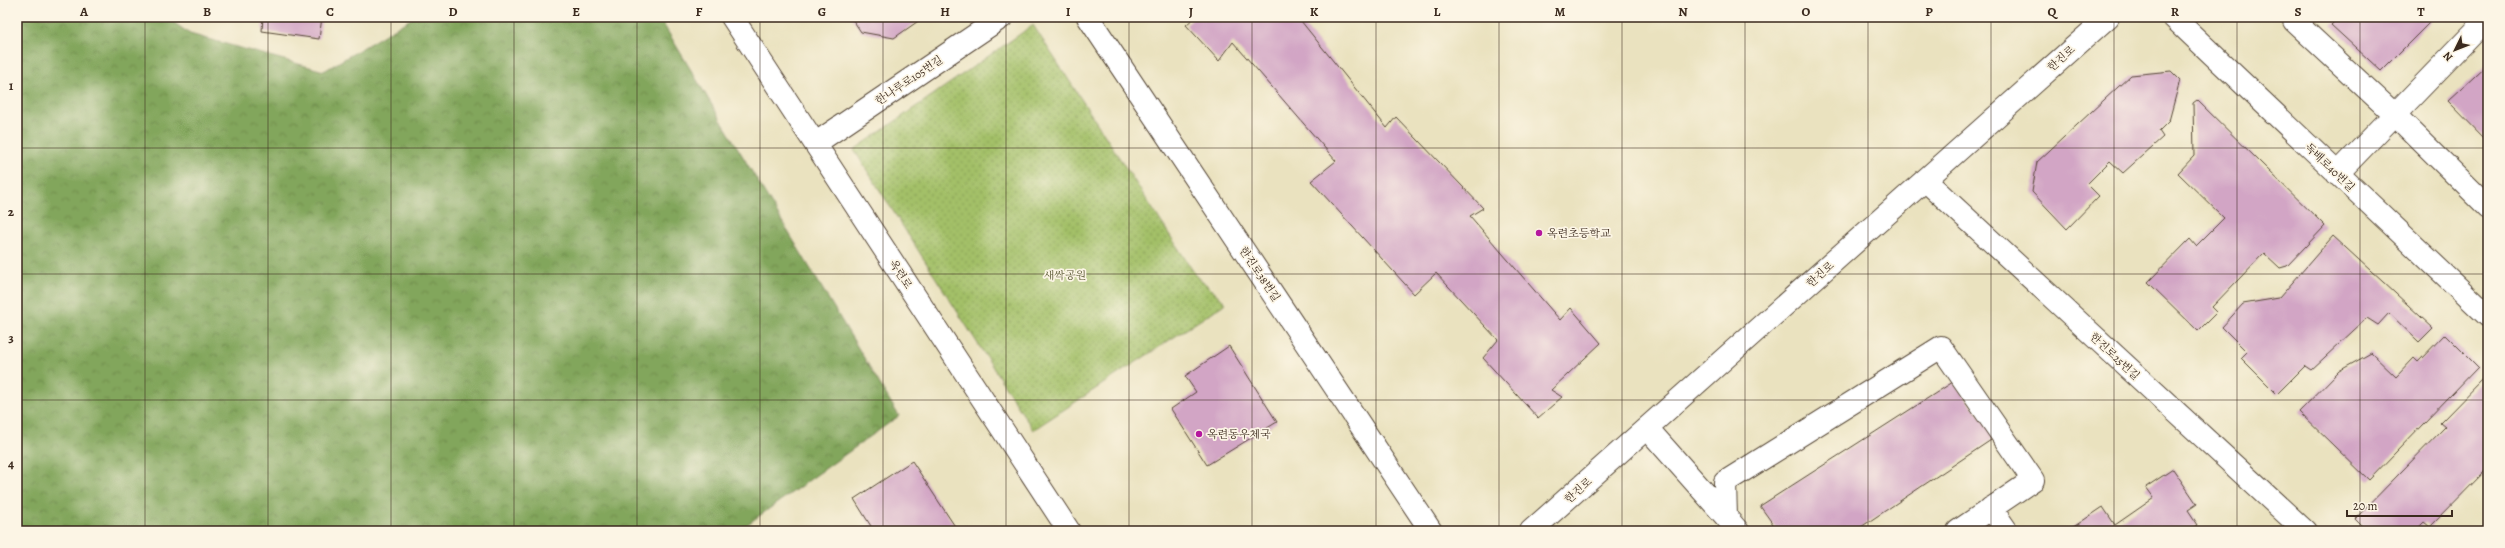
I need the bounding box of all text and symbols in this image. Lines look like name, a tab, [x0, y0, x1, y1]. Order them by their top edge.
text: A	[79, 3, 89, 20]
text: B	[203, 3, 211, 20]
text: C	[326, 3, 334, 20]
text: D	[448, 3, 458, 20]
text: E	[572, 3, 580, 20]
text: F	[696, 3, 703, 20]
text: G	[818, 3, 826, 20]
text: H	[940, 3, 950, 20]
text: I	[1066, 3, 1071, 20]
text: J	[1189, 3, 1193, 20]
text: K	[1310, 3, 1319, 20]
text: L	[1434, 3, 1441, 20]
text: M	[1555, 3, 1566, 20]
text: N	[1678, 3, 1688, 20]
text: O	[1802, 3, 1811, 20]
text: P	[1925, 3, 1933, 20]
text: Q	[2048, 3, 2059, 20]
text: R	[2171, 3, 2180, 20]
text: S	[2294, 3, 2302, 20]
text: T	[2417, 3, 2425, 20]
north arrow	[2435, 30, 2475, 70]
street label: 한진로	[2044, 42, 2078, 75]
text: N	[2440, 48, 2456, 65]
street label: 한나루로105번길	[873, 52, 946, 108]
text: 1	[9, 77, 14, 94]
street label: 독배로40번길	[2301, 140, 2358, 195]
text: 2	[8, 203, 15, 220]
place label: 옥련초등학교	[1547, 226, 1611, 241]
marker: 옥련초등학교	[1534, 228, 1544, 238]
street label: 한진로38번길	[1236, 244, 1283, 305]
street label: 옥련로	[886, 257, 916, 292]
street label: 한진로	[1803, 258, 1837, 291]
park label: 새싹공원	[1044, 268, 1086, 283]
text: 3	[8, 329, 14, 346]
street label: 한진로25번길	[2086, 329, 2143, 383]
place label: 옥련동우체국	[1207, 427, 1271, 442]
marker: 옥련동우체국	[1194, 429, 1204, 439]
text: 4	[8, 455, 14, 472]
street label: 한진로	[1561, 474, 1595, 507]
scale bar	[2347, 492, 2452, 518]
text: 20 m	[2353, 498, 2377, 514]

